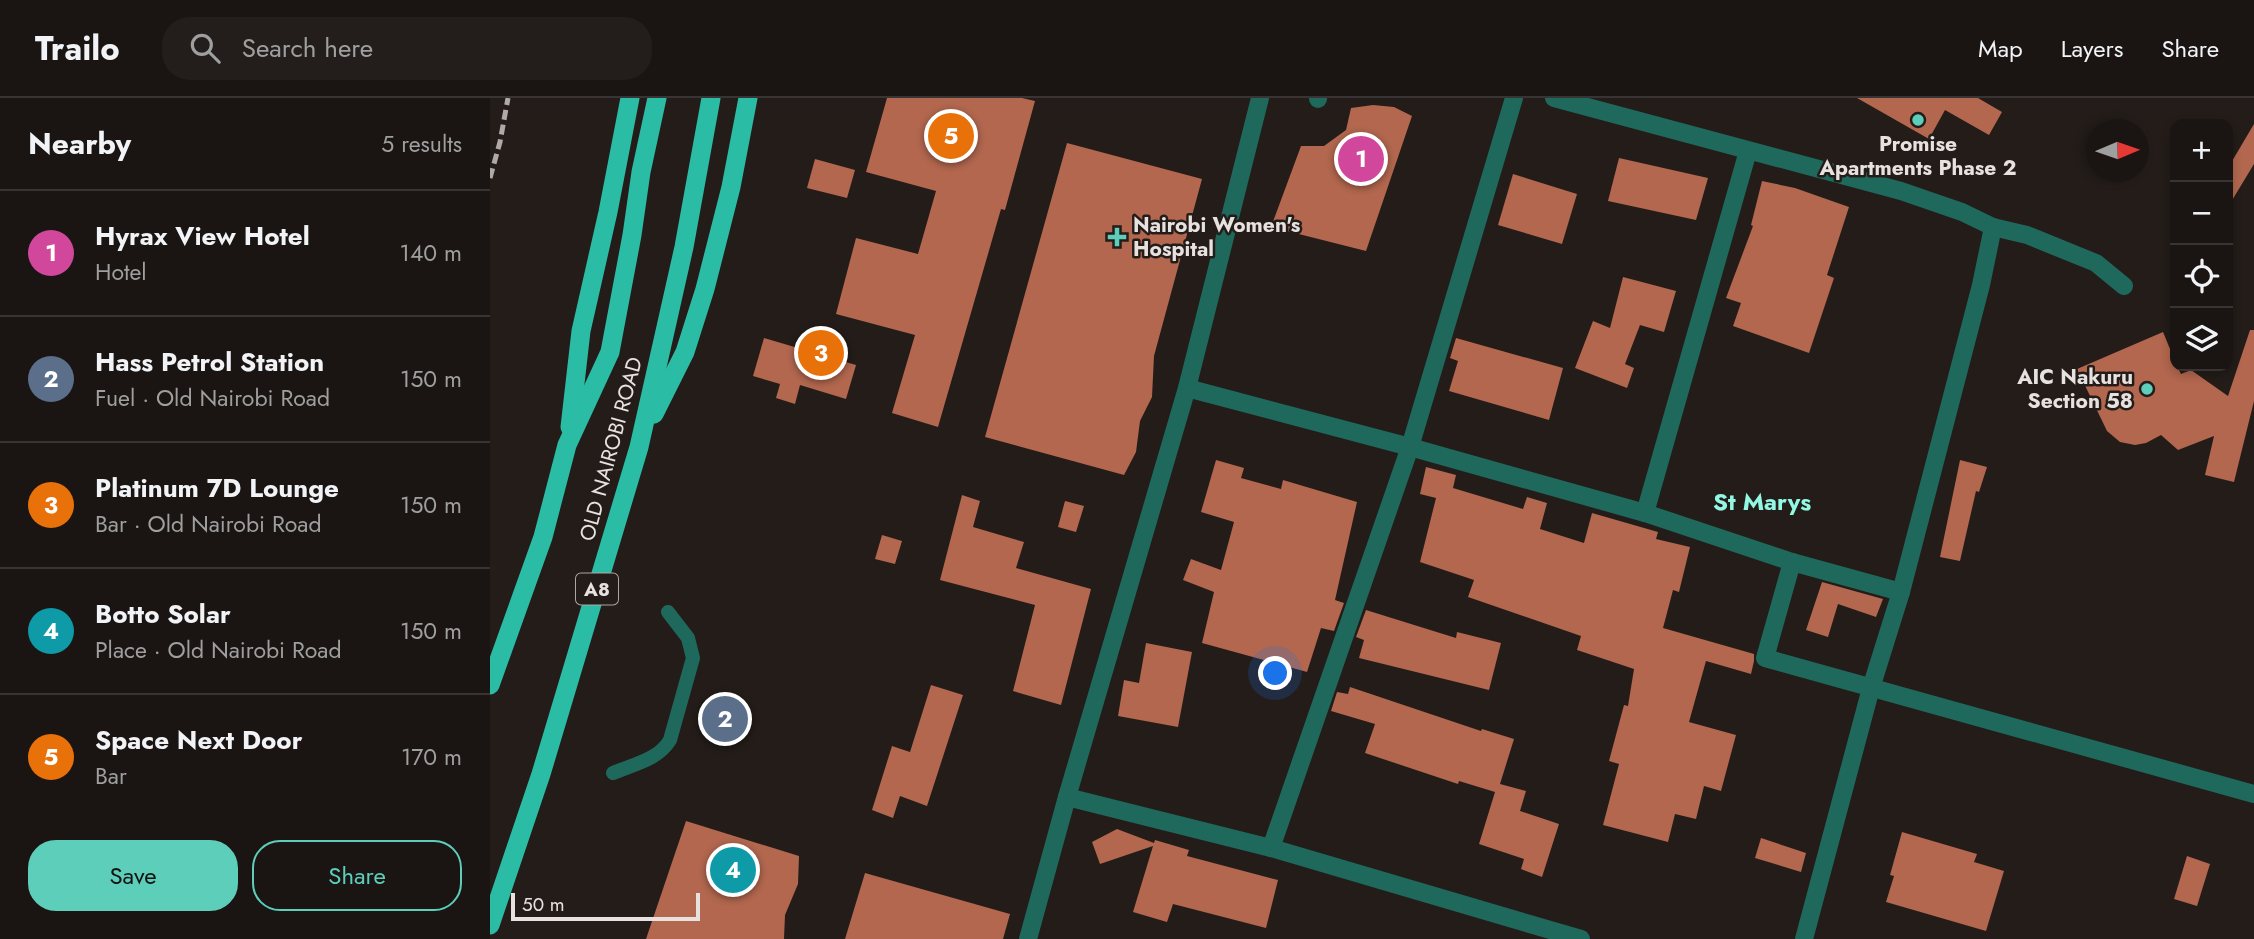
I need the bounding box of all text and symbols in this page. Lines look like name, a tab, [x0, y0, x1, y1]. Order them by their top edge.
search box	[162, 17, 652, 80]
text: Trailo	[35, 25, 120, 72]
icon: search	[186, 29, 224, 67]
text: Search here	[242, 29, 373, 67]
text: Map	[1978, 31, 2023, 66]
text: Layers	[2061, 31, 2123, 66]
text: Share	[2161, 31, 2219, 66]
pin: 5	[928, 110, 974, 162]
marker: Promise Apartments Phase 2	[1910, 112, 1926, 128]
north arrow	[2086, 119, 2149, 182]
map controls	[2170, 119, 2233, 371]
button: +	[2170, 119, 2233, 182]
text: Nearby	[28, 122, 131, 165]
text: 5 results	[381, 127, 462, 161]
place label: Promise Apartments Phase 2	[1819, 129, 2016, 183]
pin: 1	[1338, 133, 1384, 185]
button: −	[2170, 182, 2233, 245]
place label: Nairobi Women's Hospital	[1133, 210, 1301, 264]
text: Hyrax View Hotel	[95, 217, 310, 255]
marker: Nairobi Women's Hospital	[1107, 227, 1127, 247]
text: 1	[45, 236, 57, 270]
text: 140 m	[400, 236, 462, 270]
button: locate	[2170, 245, 2233, 308]
text: Hotel	[95, 255, 147, 289]
button: layers	[2170, 308, 2233, 371]
pin: 3	[798, 327, 844, 379]
text: Hass Petrol Station	[95, 343, 324, 381]
street label: OLD NAIROBI ROAD	[572, 354, 650, 544]
text: 2	[43, 362, 59, 396]
text: 150 m	[400, 362, 462, 396]
place label: AIC Nakuru Section 58	[2016, 362, 2133, 416]
text: Fuel · Old Nairobi Road	[95, 381, 330, 415]
marker: AIC Nakuru Section 58	[2139, 381, 2155, 397]
text: Platinum 7D Lounge	[95, 469, 339, 507]
district label: St Marys	[1713, 484, 1811, 519]
text: 3	[44, 488, 58, 522]
text: 150 m	[400, 488, 462, 522]
text: Bar · Old Nairobi Road	[95, 507, 322, 541]
road number: A8	[576, 574, 618, 604]
text: Botto Solar	[95, 595, 231, 633]
text: 4	[43, 614, 59, 648]
text: 150 m	[400, 614, 462, 648]
text: Place · Old Nairobi Road	[95, 633, 342, 667]
your location	[1258, 656, 1292, 690]
pin: 2	[702, 693, 748, 745]
text: Space Next Door	[95, 721, 302, 759]
text: 5	[44, 740, 58, 774]
text: 170 m	[401, 740, 462, 774]
text: Bar	[95, 759, 127, 793]
button: Save	[28, 840, 238, 911]
button: Share	[252, 840, 462, 911]
pin: 4	[710, 844, 756, 896]
scale bar	[511, 890, 700, 922]
text: 50 m	[522, 891, 565, 918]

